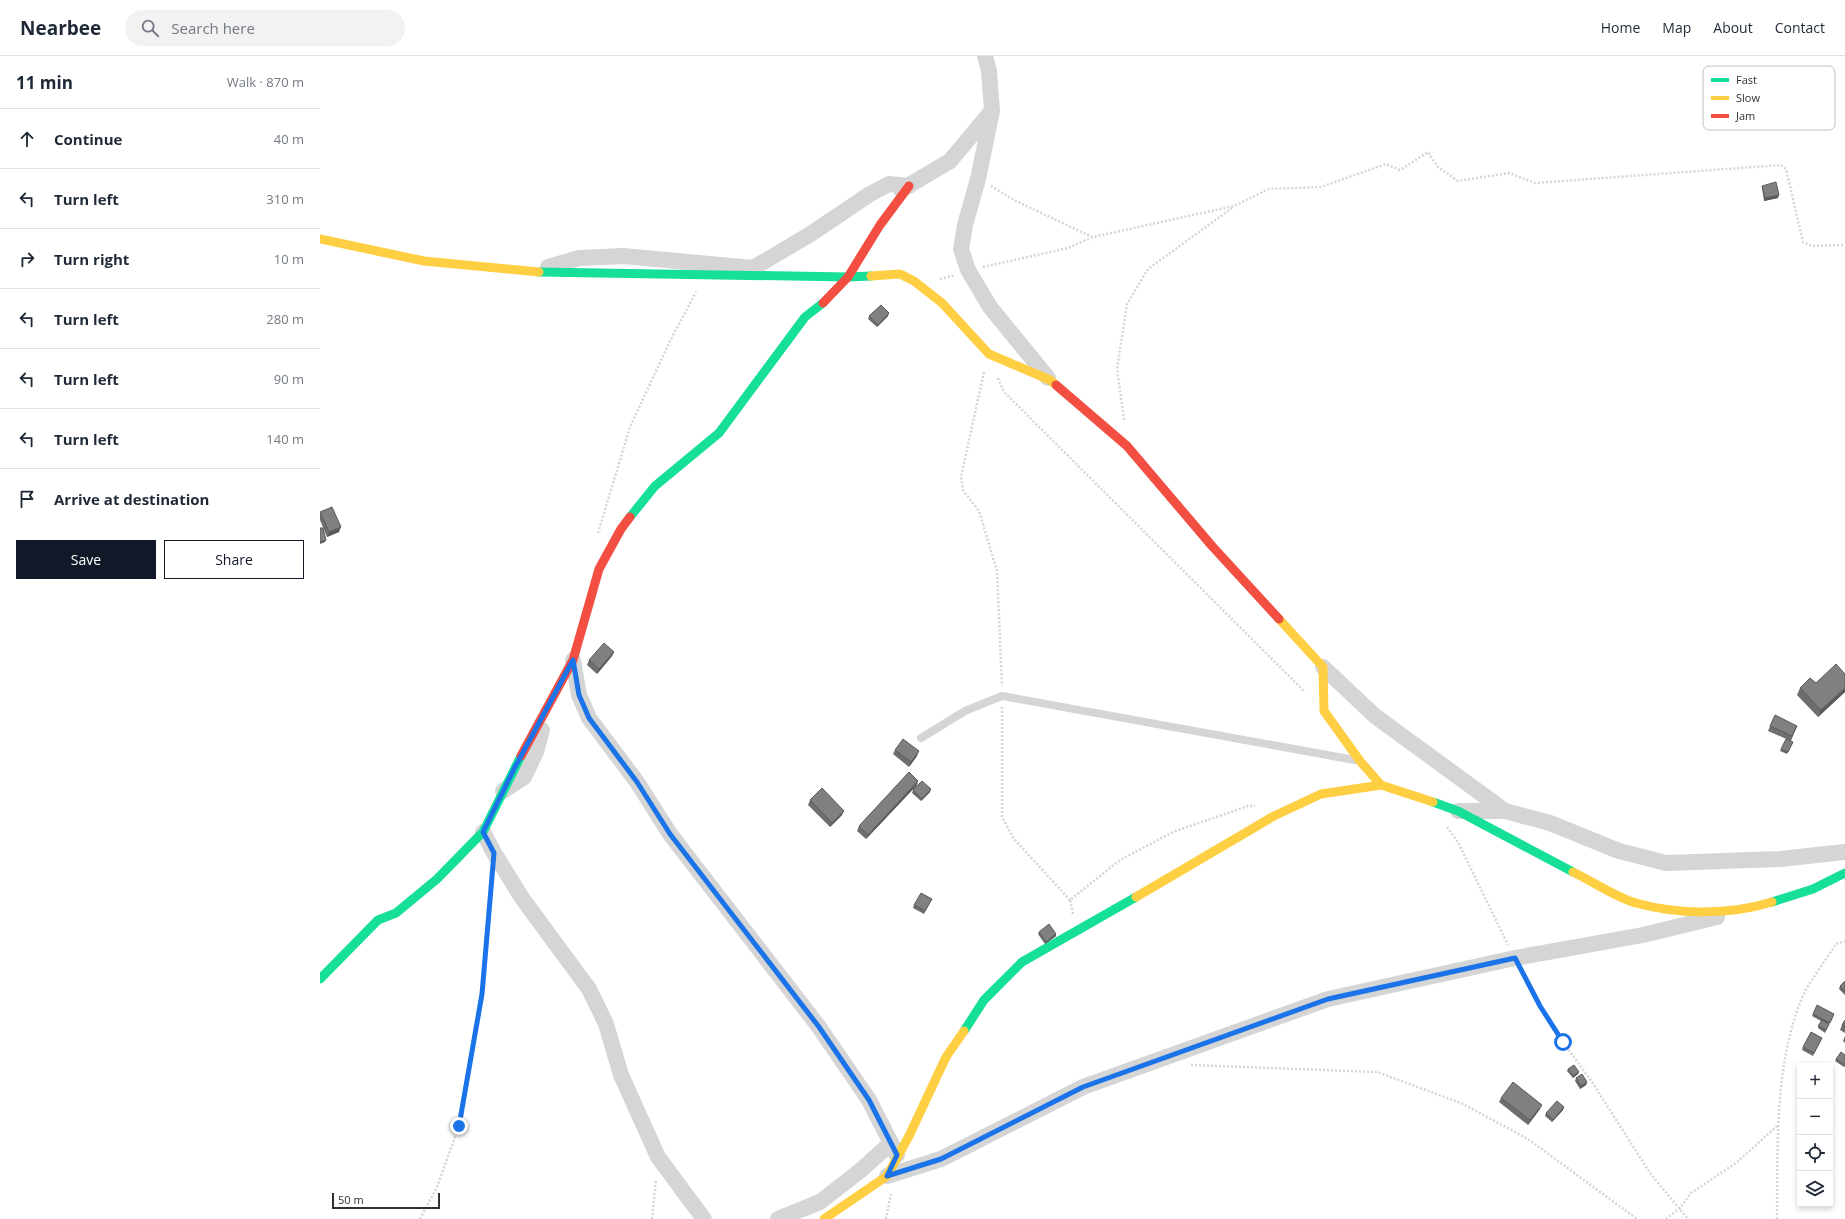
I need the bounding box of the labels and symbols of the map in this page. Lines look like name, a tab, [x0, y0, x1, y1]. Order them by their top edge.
legend	[1703, 66, 1835, 130]
text: Fast	[1736, 72, 1757, 87]
text: Slow	[1736, 90, 1760, 105]
text: Jam	[1735, 108, 1755, 123]
route start	[1554, 1033, 1572, 1051]
route end	[450, 1117, 468, 1135]
scale bar	[332, 1191, 440, 1210]

